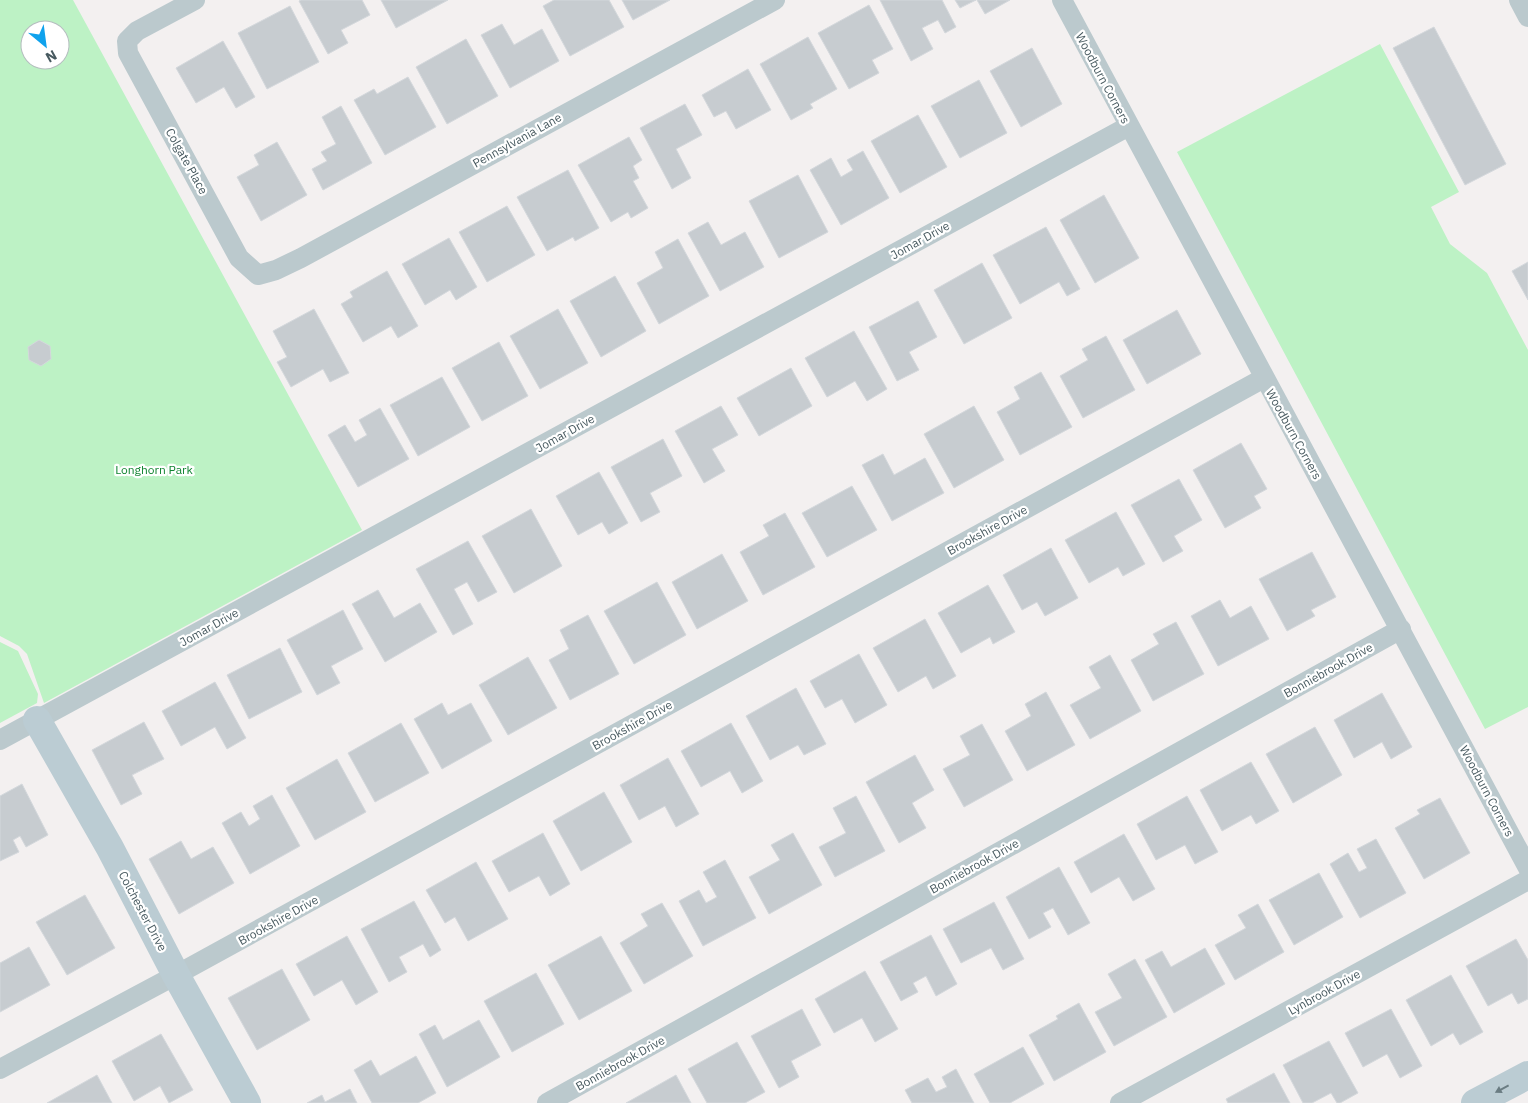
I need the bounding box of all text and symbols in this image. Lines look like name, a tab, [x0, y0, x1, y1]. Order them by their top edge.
north arrow	[20, 20, 70, 70]
street label: Woodburn Corners	[1073, 30, 1133, 126]
text: N	[43, 46, 60, 67]
street label: Pennsylvania Lane	[470, 109, 564, 171]
street label: Colgate Place	[163, 125, 212, 197]
street label: Jomar Drive	[888, 218, 952, 262]
street label: Woodburn Corners	[1263, 386, 1325, 482]
street label: Jomar Drive	[533, 411, 597, 455]
park label: Longhorn Park	[115, 462, 193, 477]
street label: Brookshire Drive	[944, 502, 1030, 558]
street label: Jomar Drive	[177, 605, 241, 649]
street label: Bonniebrook Drive	[1281, 639, 1376, 701]
street label: Brookshire Drive	[589, 697, 675, 753]
street label: Woodburn Corners	[1457, 743, 1517, 839]
street label: Bonniebrook Drive	[927, 835, 1022, 897]
street label: Colchester Drive	[116, 868, 171, 954]
street label: Brookshire Drive	[235, 892, 321, 948]
street label: Lynbrook Drive	[1285, 966, 1363, 1018]
street label: Bonniebrook Drive	[573, 1032, 668, 1094]
one-way arrow	[1494, 1085, 1509, 1093]

